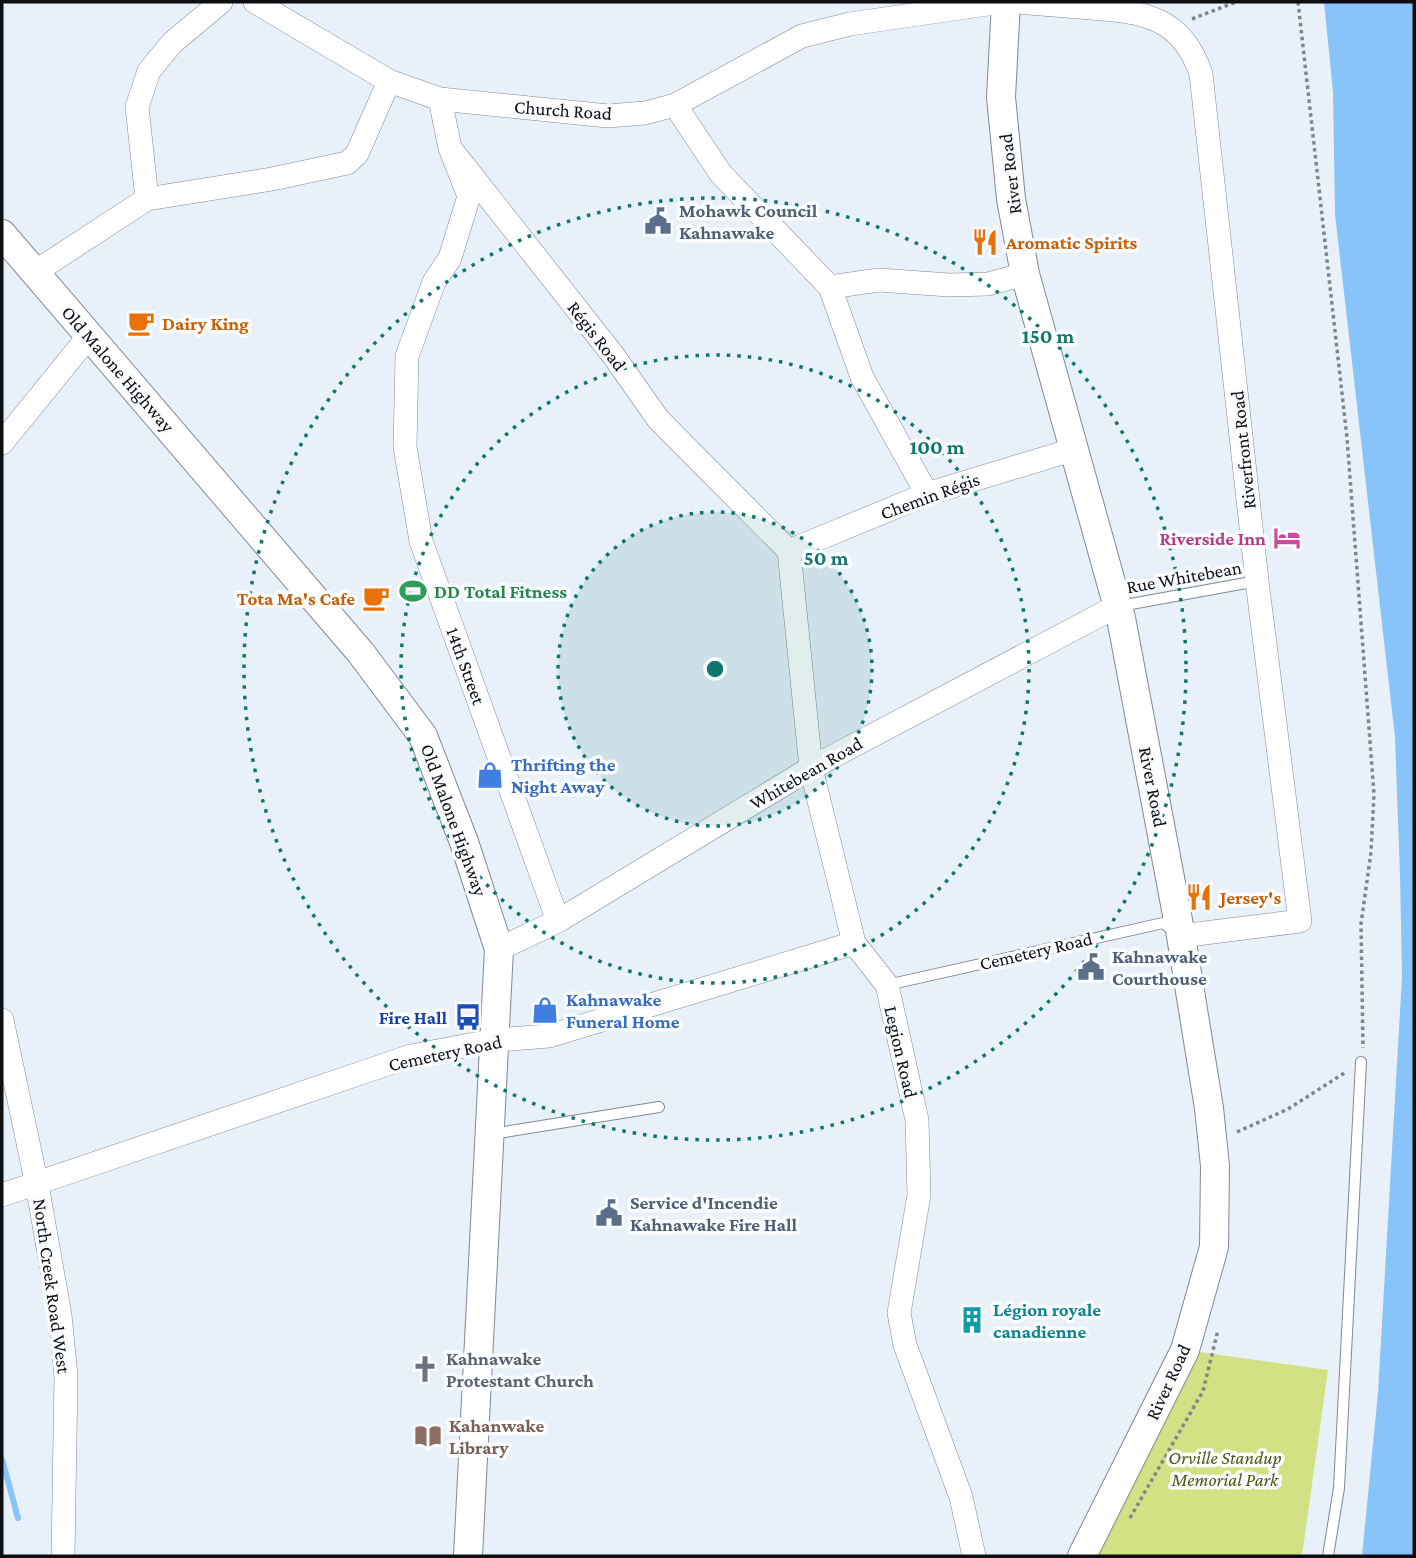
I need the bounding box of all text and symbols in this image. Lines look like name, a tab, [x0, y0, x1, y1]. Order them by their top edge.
street label: Church Road	[513, 96, 613, 124]
street label: River Road	[995, 132, 1025, 216]
place label: Mohawk Council Kahnawake	[679, 200, 818, 243]
public building icon: Mohawk Council Kahnawake	[643, 206, 673, 236]
restaurant icon: Aromatic Spirits	[970, 227, 1000, 257]
place label: Aromatic Spirits	[1005, 232, 1137, 253]
street label: Régis Road	[563, 297, 631, 375]
street label: Old Malone Highway	[57, 302, 179, 437]
cafe icon: Dairy King	[126, 308, 156, 338]
place label: Dairy King	[162, 313, 249, 334]
text: 150 m	[1022, 324, 1075, 348]
street label: Riverfront Road	[1226, 390, 1260, 510]
text: 100 m	[909, 435, 965, 459]
street label: Chemin Régis	[878, 468, 982, 524]
hotel icon: Riverside Inn	[1272, 523, 1302, 553]
place label: Riverside Inn	[1159, 528, 1266, 549]
text: 50 m	[804, 546, 849, 570]
street label: Rue Whitebean	[1125, 557, 1243, 597]
sports icon: DD Total Fitness	[398, 576, 428, 606]
place label: DD Total Fitness	[434, 581, 567, 602]
cafe icon: Tota Ma's Cafe	[361, 583, 391, 613]
place label: Tota Ma's Cafe	[237, 588, 355, 609]
street label: 14th Street	[442, 625, 490, 708]
centre of rings	[703, 657, 727, 681]
street label: Whitebean Road	[746, 732, 866, 814]
street label: Old Malone Highway	[417, 741, 491, 899]
street label: River Road	[1135, 745, 1171, 829]
place label: Thrifting the Night Away	[511, 754, 616, 797]
shop icon: Thrifting the Night Away	[475, 760, 505, 790]
restaurant icon: Jersey's	[1184, 882, 1214, 912]
place label: Jersey's	[1218, 887, 1281, 908]
street label: Cemetery Road	[977, 928, 1095, 974]
place label: Kahnawake Courthouse	[1112, 946, 1207, 989]
public building icon: Kahnawake Courthouse	[1076, 952, 1106, 982]
place label: Kahnawake Funeral Home	[566, 989, 680, 1032]
shop icon: Kahnawake Funeral Home	[530, 995, 560, 1025]
bus stop icon: Fire Hall	[453, 1002, 483, 1032]
street label: Legion Road	[880, 1004, 922, 1100]
place label: Fire Hall	[379, 1007, 447, 1028]
street label: Cemetery Road	[386, 1031, 504, 1075]
place label: Service d'Incendie Kahnawake Fire Hall	[630, 1192, 798, 1235]
street label: North Creek Road West	[29, 1197, 75, 1375]
public building icon: Service d'Incendie Kahnawake Fire Hall	[594, 1198, 624, 1228]
place label: Légion royale canadienne	[993, 1299, 1101, 1342]
building icon: Légion royale canadienne	[957, 1305, 987, 1335]
street label: River Road	[1141, 1341, 1195, 1423]
place label: Kahnawake Protestant Church	[446, 1348, 594, 1391]
church icon: Kahnawake Protestant Church	[410, 1354, 440, 1384]
place label: Kahanwake Library	[449, 1415, 544, 1458]
library icon: Kahanwake Library	[413, 1421, 443, 1451]
park label: Orville Standup Memorial Park	[1168, 1447, 1282, 1490]

